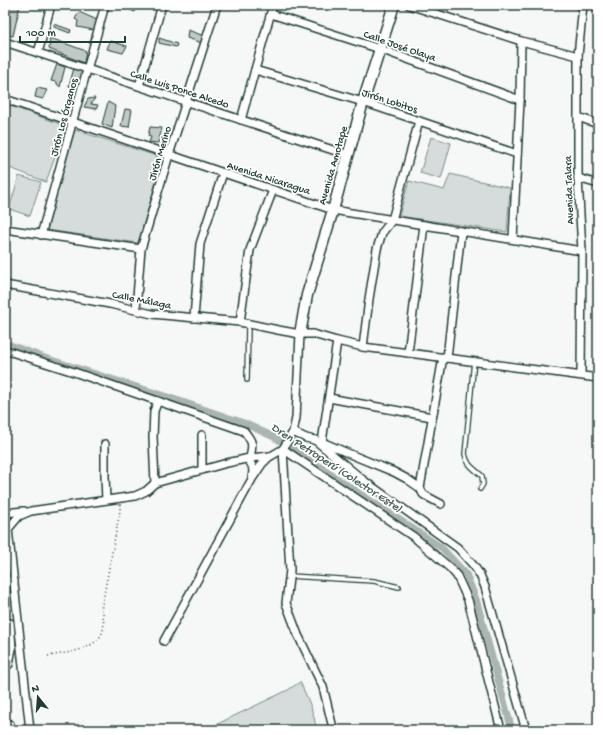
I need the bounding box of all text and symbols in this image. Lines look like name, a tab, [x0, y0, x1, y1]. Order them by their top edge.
scale bar	[20, 18, 125, 44]
text: 100 m	[25, 27, 56, 41]
street label: Calle José Olaya	[362, 29, 438, 65]
street label: Calle Luis Ponce Alcedo	[129, 68, 230, 112]
street label: Jirón Los Órganos	[48, 76, 81, 158]
street label: Jirón Lobitos	[360, 87, 420, 117]
street label: Avenida Amotape	[317, 124, 351, 206]
street label: Jirón Merino	[147, 125, 175, 182]
street label: Avenida Talara	[563, 155, 577, 224]
street label: Avenida Nicaragua	[225, 160, 312, 198]
street label: Calle Málaga	[111, 289, 173, 313]
water label: Dren Petroperú (Colector Este)	[268, 421, 405, 517]
north arrow	[18, 677, 58, 717]
text: N	[30, 683, 41, 696]

